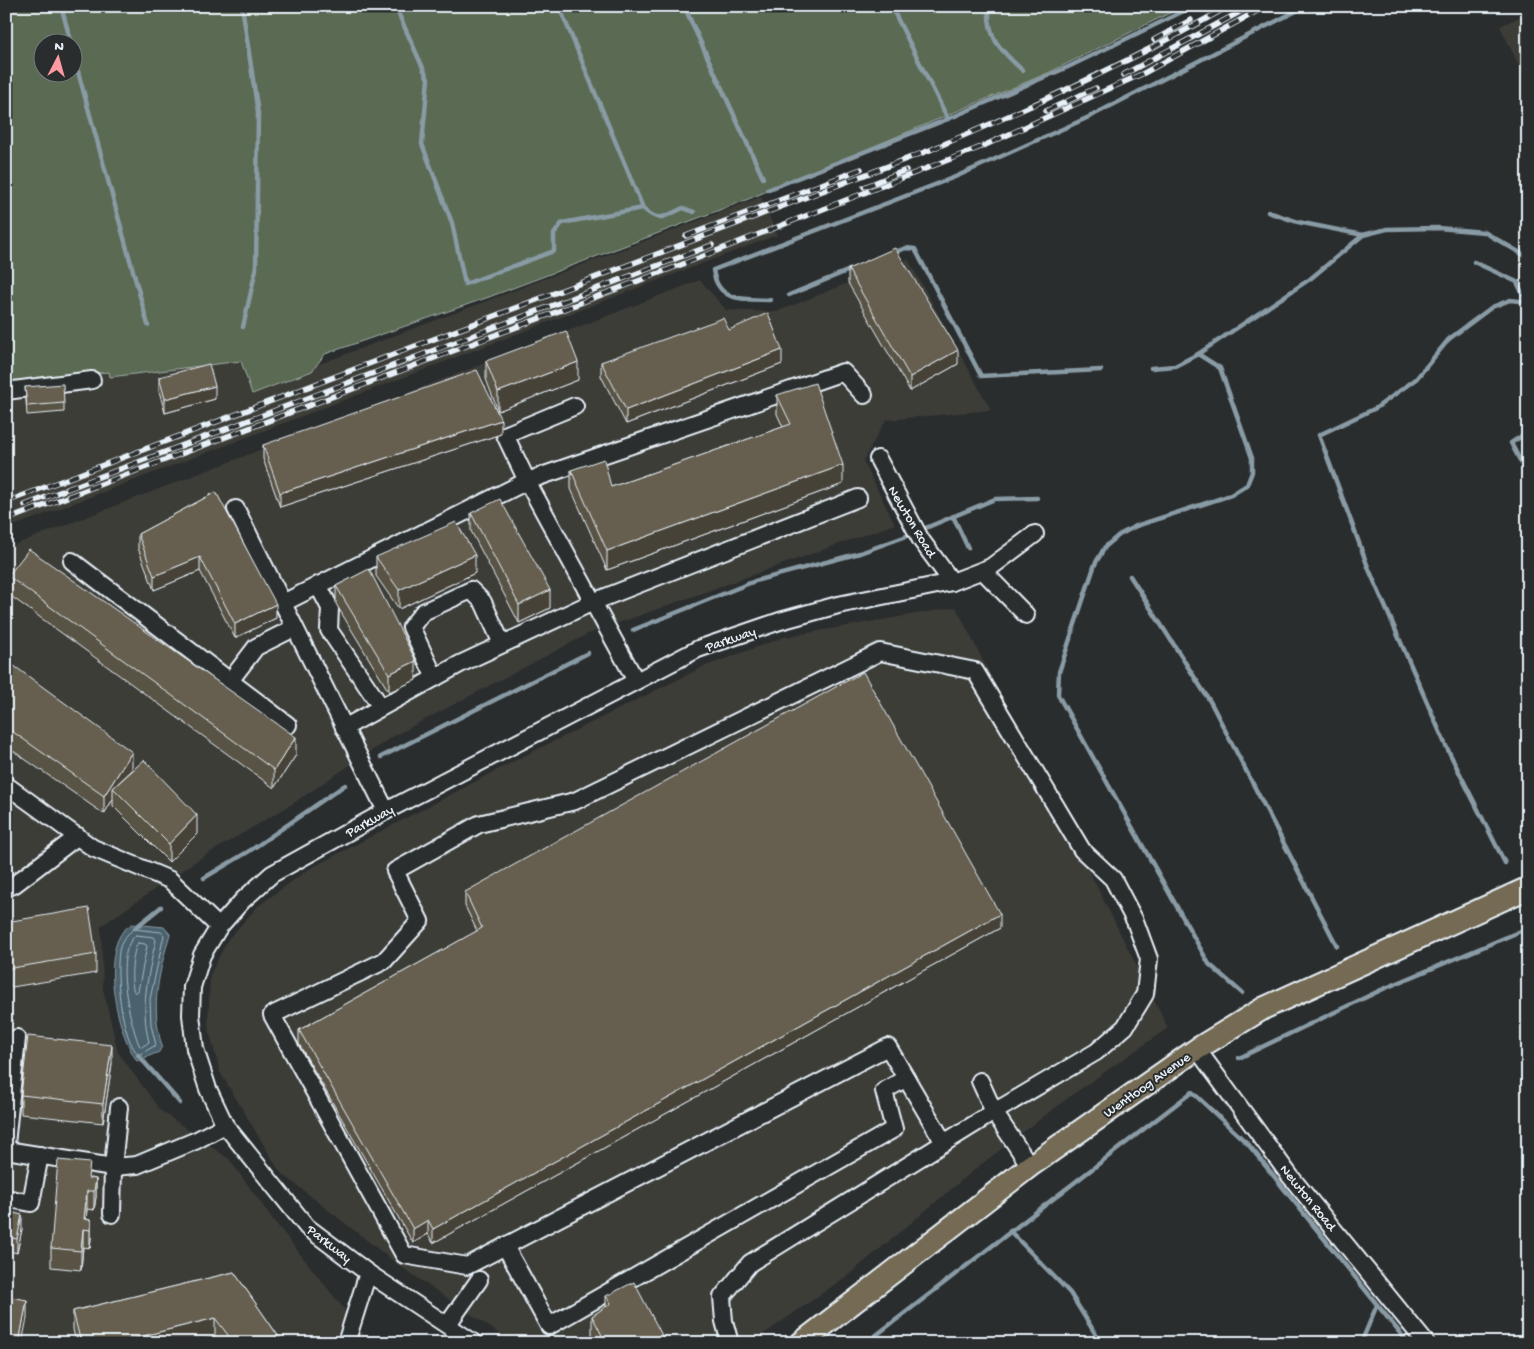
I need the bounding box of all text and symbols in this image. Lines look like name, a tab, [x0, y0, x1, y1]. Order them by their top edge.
north arrow	[32, 32, 82, 82]
text: N	[54, 39, 65, 56]
street label: Newton Road	[883, 483, 940, 563]
street label: Parkway	[702, 624, 758, 657]
street label: Parkway	[342, 802, 397, 843]
street label: Wentloog Avenue	[1101, 1049, 1195, 1122]
street label: Newton Road	[1275, 1162, 1340, 1237]
street label: Parkway	[302, 1222, 354, 1268]

